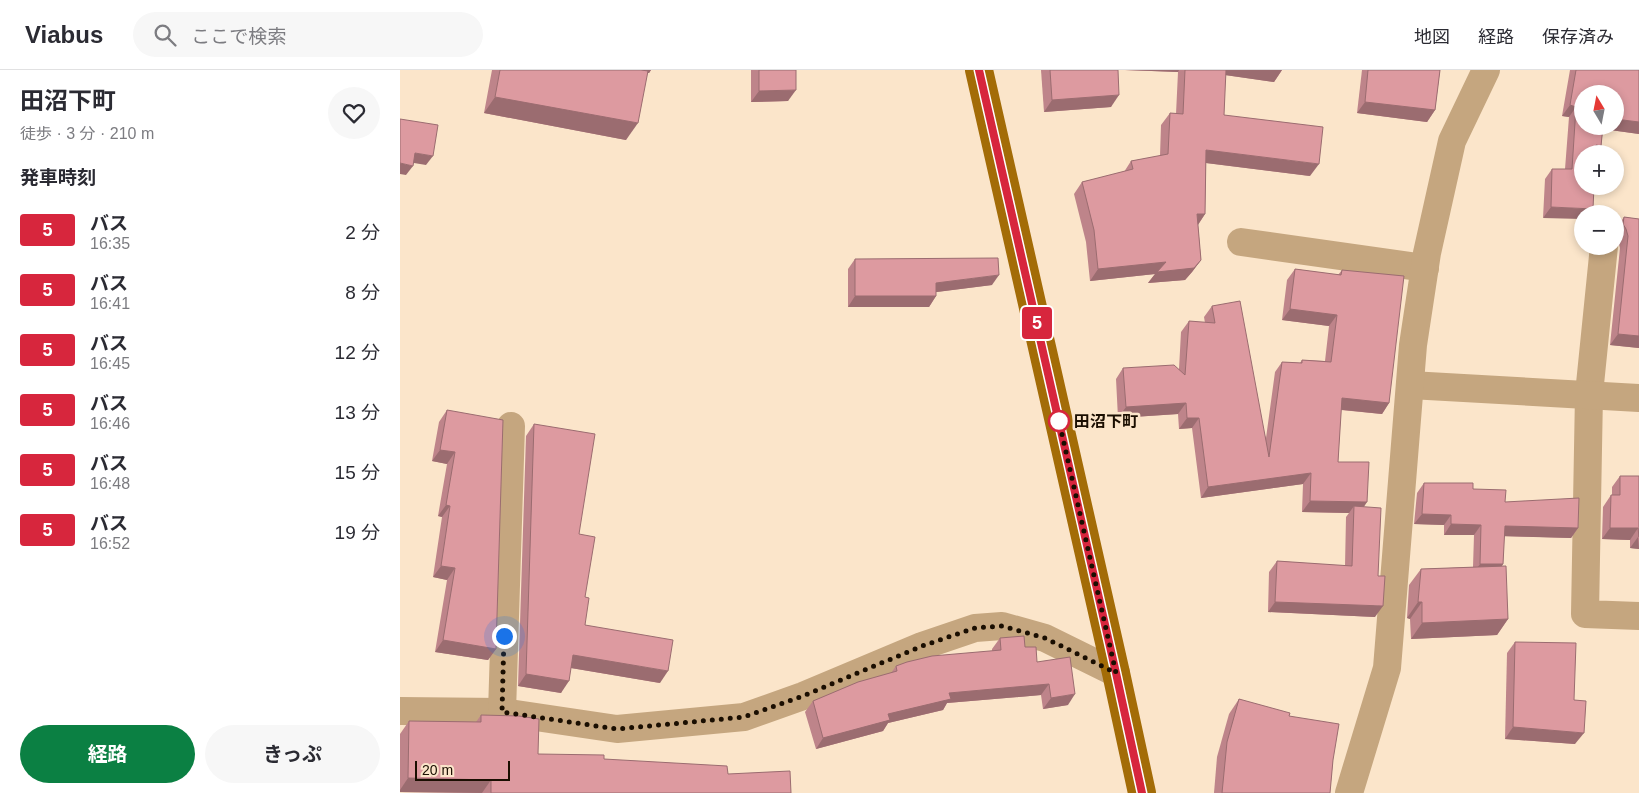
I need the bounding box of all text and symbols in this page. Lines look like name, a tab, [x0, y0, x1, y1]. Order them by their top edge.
search box	[133, 12, 483, 57]
text: Viabus	[25, 21, 103, 48]
icon: search	[151, 21, 179, 49]
text: ここで検索	[191, 26, 286, 47]
text: 地図	[1414, 27, 1450, 47]
text: 経路	[1478, 27, 1514, 47]
text: 保存済み	[1542, 27, 1614, 47]
north arrow	[1574, 85, 1624, 135]
map controls	[1574, 85, 1624, 255]
text: 田沼下町	[20, 87, 116, 114]
button: heart	[328, 87, 380, 139]
text: 徒歩 · 3 分 · 210 m	[20, 125, 154, 142]
button: +	[1574, 145, 1624, 195]
text: 発車時刻	[20, 167, 96, 188]
button: −	[1574, 205, 1624, 255]
text: バス	[90, 213, 128, 234]
text: 5	[42, 220, 53, 240]
text: 2 分	[345, 222, 380, 243]
text: 16:35	[90, 235, 130, 252]
text: バス	[90, 273, 128, 294]
text: 5	[42, 280, 53, 300]
text: 8 分	[345, 282, 380, 303]
text: 16:41	[90, 295, 130, 312]
line badge: 5	[1021, 307, 1053, 339]
text: 5	[1032, 313, 1042, 333]
text: バス	[90, 333, 128, 354]
text: 5	[42, 340, 53, 360]
text: 12 分	[335, 342, 380, 363]
text: 16:45	[90, 355, 130, 372]
text: バス	[90, 393, 128, 414]
text: 5	[42, 400, 53, 420]
text: 13 分	[335, 402, 380, 423]
marker: 田沼下町	[1048, 410, 1070, 432]
place label: 田沼下町	[1074, 413, 1138, 430]
text: 16:46	[90, 415, 130, 432]
text: バス	[90, 453, 128, 474]
text: 5	[42, 460, 53, 480]
text: 15 分	[335, 462, 380, 483]
text: 16:48	[90, 475, 130, 492]
text: バス	[90, 513, 128, 534]
text: 5	[42, 520, 53, 540]
text: 19 分	[335, 522, 380, 543]
text: 16:52	[90, 535, 130, 552]
your location	[492, 624, 517, 649]
button: 経路	[20, 725, 195, 783]
button: きっぷ	[205, 725, 380, 783]
scale bar	[415, 758, 510, 781]
text: 20 m	[422, 762, 453, 778]

